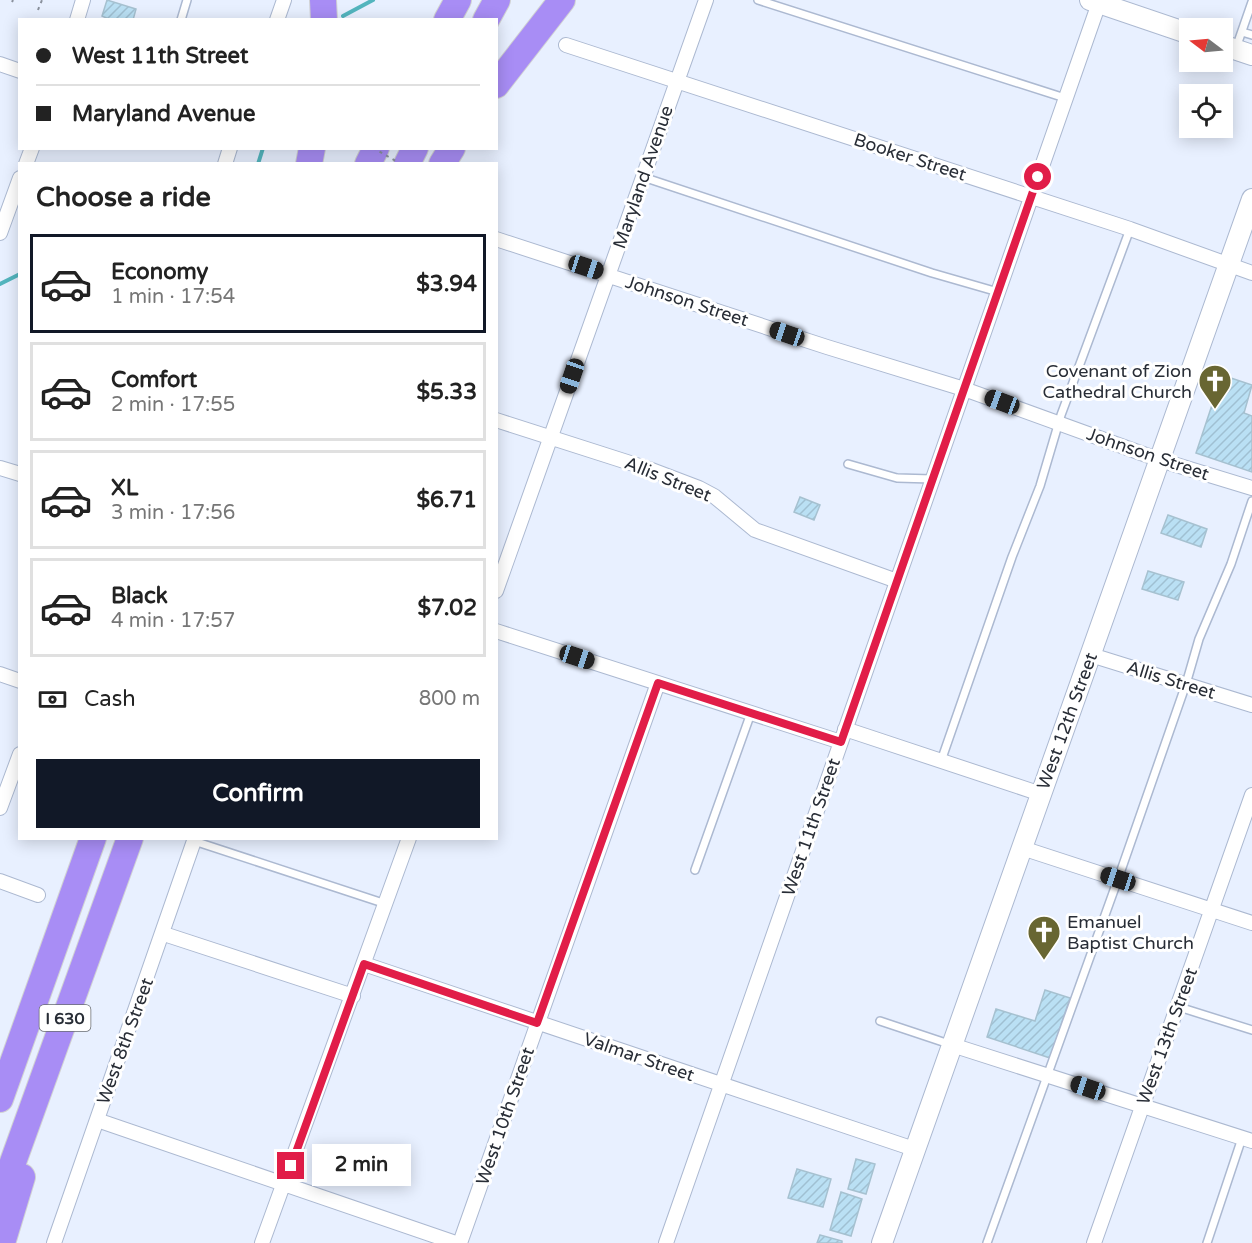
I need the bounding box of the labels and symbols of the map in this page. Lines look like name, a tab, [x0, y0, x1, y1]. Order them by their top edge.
north arrow	[1179, 18, 1233, 72]
street label: Maryland Avenue	[608, 102, 678, 252]
street label: Booker Street	[851, 128, 969, 186]
route start	[1024, 163, 1051, 190]
car	[566, 253, 606, 281]
street label: Johnson Street	[623, 271, 751, 331]
car	[767, 320, 807, 348]
car	[558, 356, 586, 396]
place label: Covenant of Zion Cathedral Church	[1042, 360, 1192, 403]
church icon: Covenant of Zion Cathedral Church	[1197, 363, 1233, 410]
car	[982, 387, 1022, 417]
street label: Johnson Street	[1084, 423, 1212, 485]
street label: Allis Street	[621, 452, 715, 506]
car	[557, 643, 597, 671]
street label: West 12th Street	[1032, 649, 1102, 793]
street label: Allis Street	[1124, 656, 1218, 704]
street label: West 11th Street	[777, 755, 845, 899]
car	[1098, 865, 1138, 893]
place label: Emanuel Baptist Church	[1067, 911, 1194, 954]
church icon: Emanuel Baptist Church	[1026, 914, 1062, 961]
street label: West 13th Street	[1132, 964, 1202, 1108]
street label: West 8th Street	[92, 975, 158, 1107]
road number: I 630	[40, 1005, 90, 1031]
street label: Valmar Street	[581, 1028, 697, 1086]
street label: West 10th Street	[471, 1044, 539, 1188]
car	[1068, 1074, 1108, 1102]
callout: 2 min	[312, 1145, 411, 1187]
route end	[277, 1152, 304, 1179]

